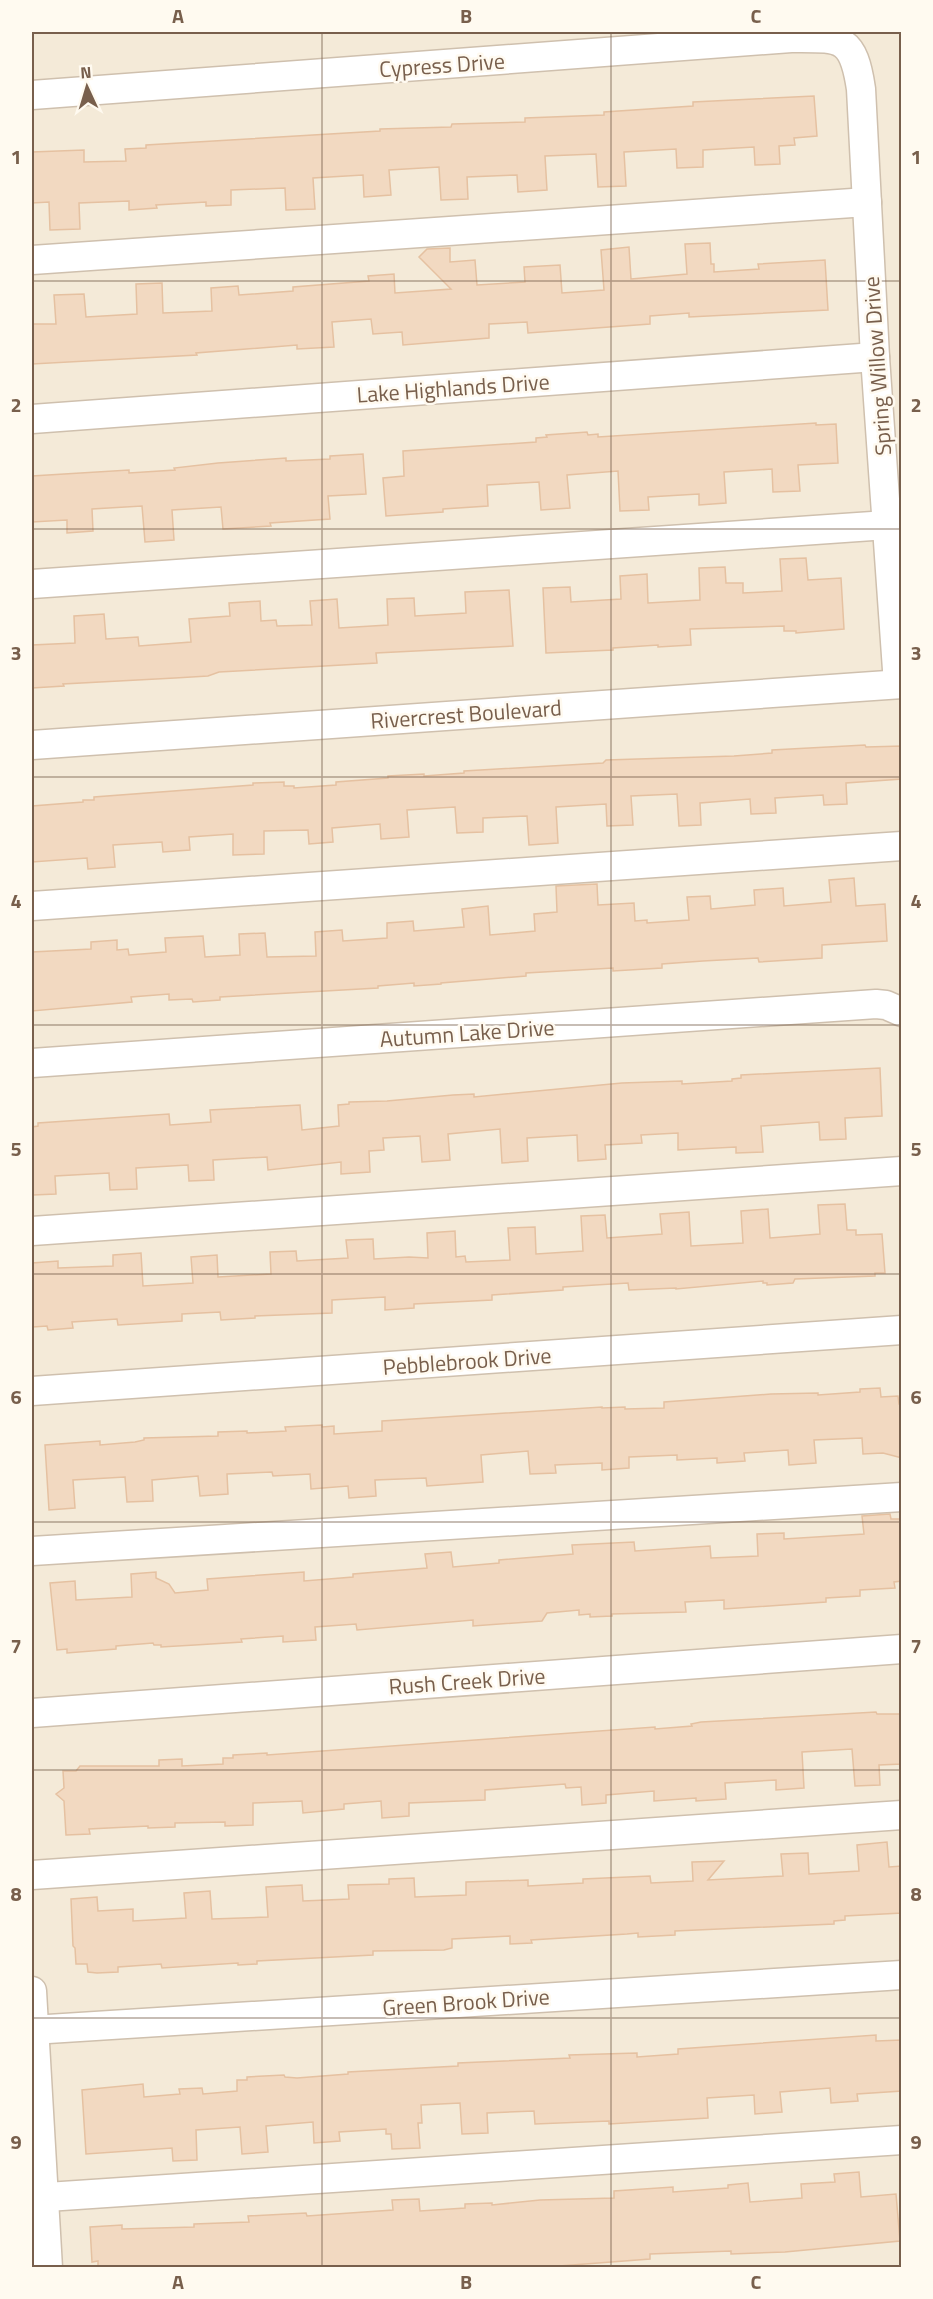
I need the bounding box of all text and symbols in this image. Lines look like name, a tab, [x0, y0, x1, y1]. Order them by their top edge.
text: A	[172, 0, 184, 31]
text: B	[460, 0, 472, 31]
text: C	[751, 0, 762, 31]
street label: Cypress Drive	[378, 44, 506, 86]
north arrow	[57, 57, 117, 117]
text: N	[80, 60, 92, 84]
text: 1	[10, 141, 22, 172]
text: 1	[910, 141, 922, 172]
street label: Spring Willow Drive	[854, 275, 900, 457]
street label: Lake Highlands Drive	[355, 364, 551, 412]
text: 2	[10, 389, 22, 420]
text: 2	[910, 389, 922, 420]
text: 3	[10, 637, 22, 668]
text: 3	[910, 637, 922, 668]
street label: Rivercrest Boulevard	[369, 690, 563, 738]
text: 4	[10, 885, 22, 916]
text: 4	[910, 885, 922, 916]
street label: Autumn Lake Drive	[378, 1010, 556, 1056]
text: 5	[10, 1133, 22, 1164]
text: 5	[910, 1133, 922, 1164]
street label: Pebblebrook Drive	[381, 1338, 553, 1384]
text: 6	[10, 1381, 22, 1412]
text: 6	[910, 1381, 922, 1412]
text: 7	[10, 1630, 22, 1661]
text: 7	[910, 1630, 922, 1661]
street label: Rush Creek Drive	[387, 1659, 547, 1703]
text: 8	[10, 1878, 22, 1909]
text: 8	[910, 1878, 922, 1909]
street label: Green Brook Drive	[381, 1979, 551, 2025]
text: 9	[10, 2126, 22, 2157]
text: 9	[910, 2126, 922, 2157]
text: A	[172, 2266, 184, 2297]
text: B	[460, 2266, 472, 2297]
text: C	[751, 2266, 762, 2297]

